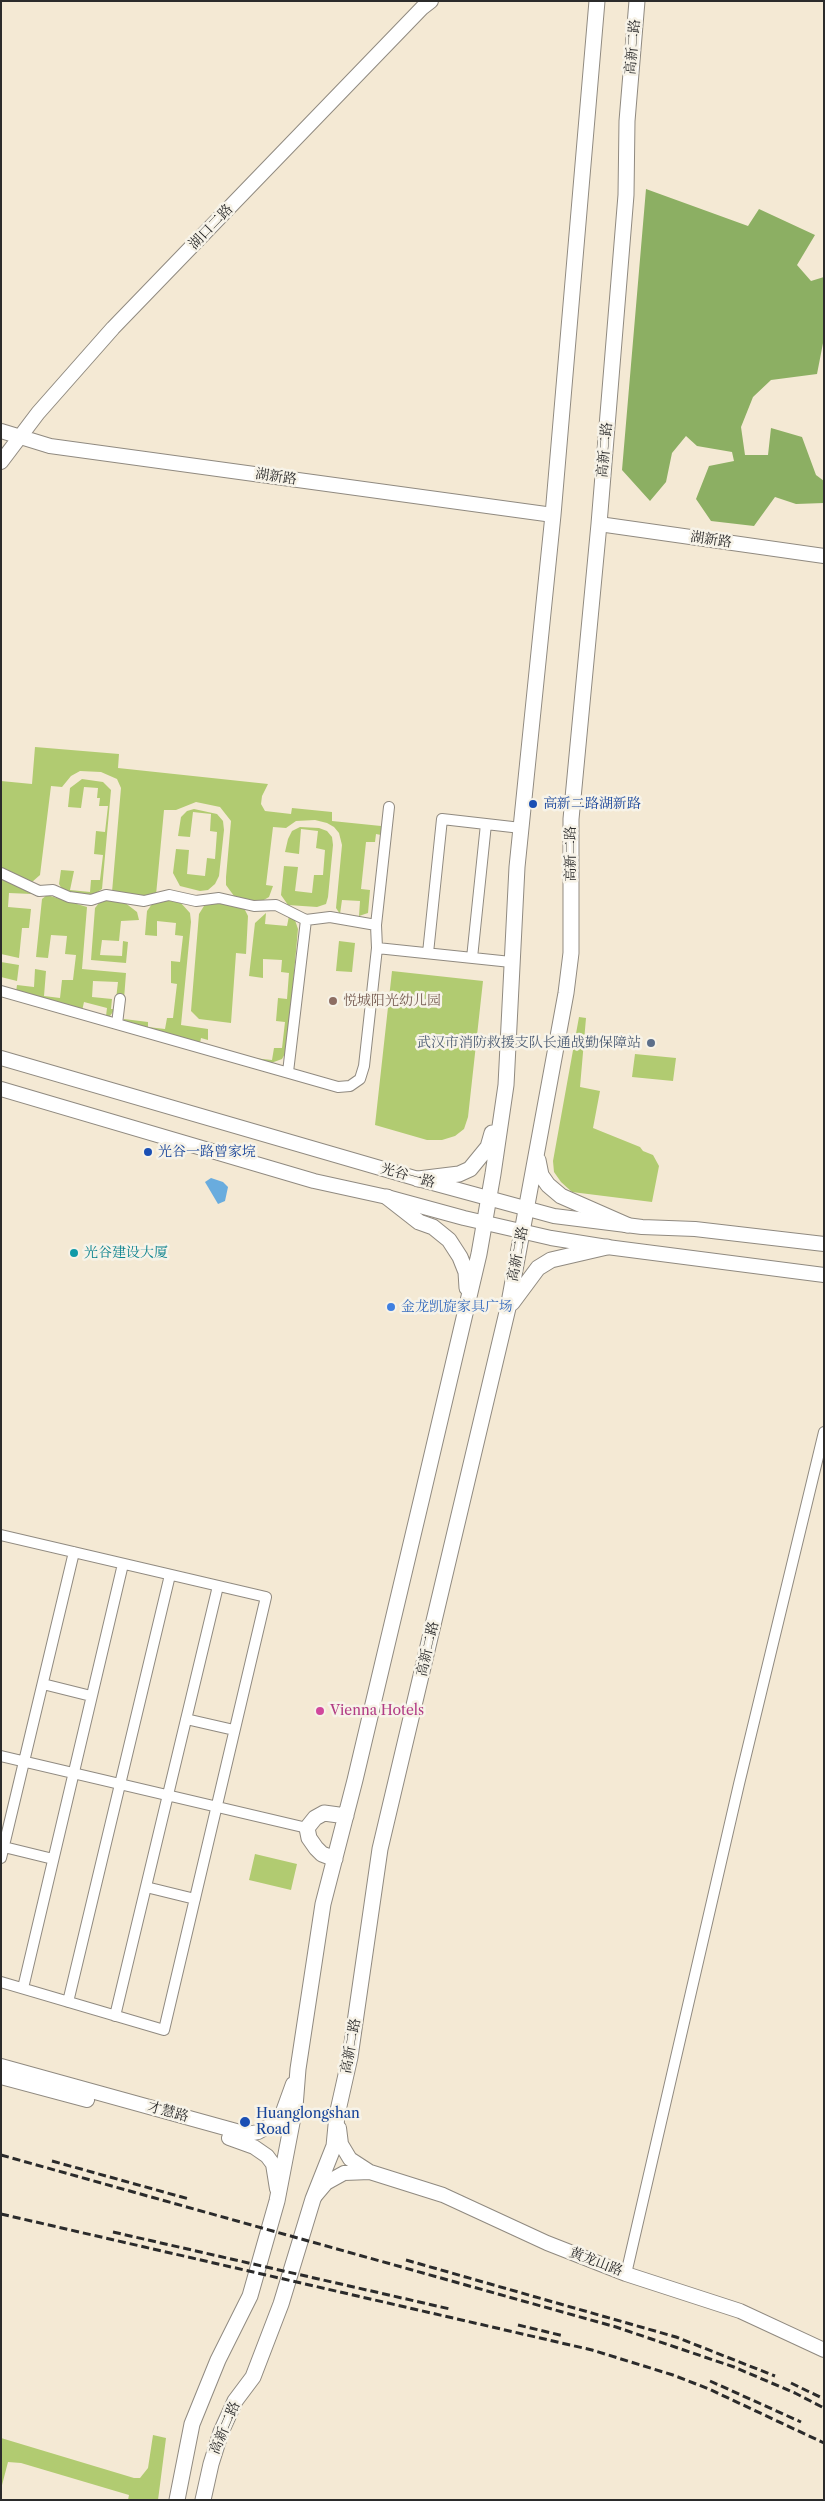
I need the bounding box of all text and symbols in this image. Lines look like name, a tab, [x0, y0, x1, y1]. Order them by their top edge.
street label: 高新二路	[622, 18, 644, 76]
street label: 湖口二路	[186, 201, 236, 253]
street label: 高新二路	[594, 421, 616, 479]
street label: 湖新路	[254, 466, 298, 488]
street label: 湖新路	[689, 529, 733, 551]
place label: 高新二路湖新路	[543, 796, 641, 812]
marker: 高新二路湖新路	[527, 798, 539, 810]
street label: 高新二路	[563, 826, 579, 882]
place label: 悦城阳光幼儿园	[343, 993, 441, 1009]
marker: 悦城阳光幼儿园	[327, 995, 339, 1007]
place label: 武汉市消防救援支队长通战勤保障站	[417, 1035, 641, 1051]
marker: 武汉市消防救援支队长通战勤保障站	[645, 1037, 657, 1049]
place label: 光谷一路曾家垸	[158, 1144, 256, 1160]
marker: 光谷一路曾家垸	[142, 1146, 154, 1158]
street label: 光谷一路	[379, 1160, 437, 1192]
street label: 高新二路	[504, 1225, 532, 1283]
place label: 光谷建设大厦	[84, 1245, 168, 1261]
marker: 光谷建设大厦	[68, 1247, 80, 1259]
place label: 金龙凯旋家具广场	[401, 1299, 513, 1315]
marker: 金龙凯旋家具广场	[385, 1301, 397, 1313]
street label: 高新二路	[414, 1620, 442, 1678]
place label: Vienna Hotels	[330, 1703, 424, 1719]
marker: Vienna Hotels	[314, 1705, 326, 1717]
street label: 高新二路	[338, 2017, 364, 2075]
street label: 才慧路	[146, 2098, 190, 2126]
place label: Huanglongshan Road	[256, 2106, 360, 2138]
marker: Huanglongshan Road	[238, 2115, 252, 2129]
street label: 黄龙山路	[567, 2244, 625, 2280]
street label: 高新二路	[206, 2399, 244, 2457]

